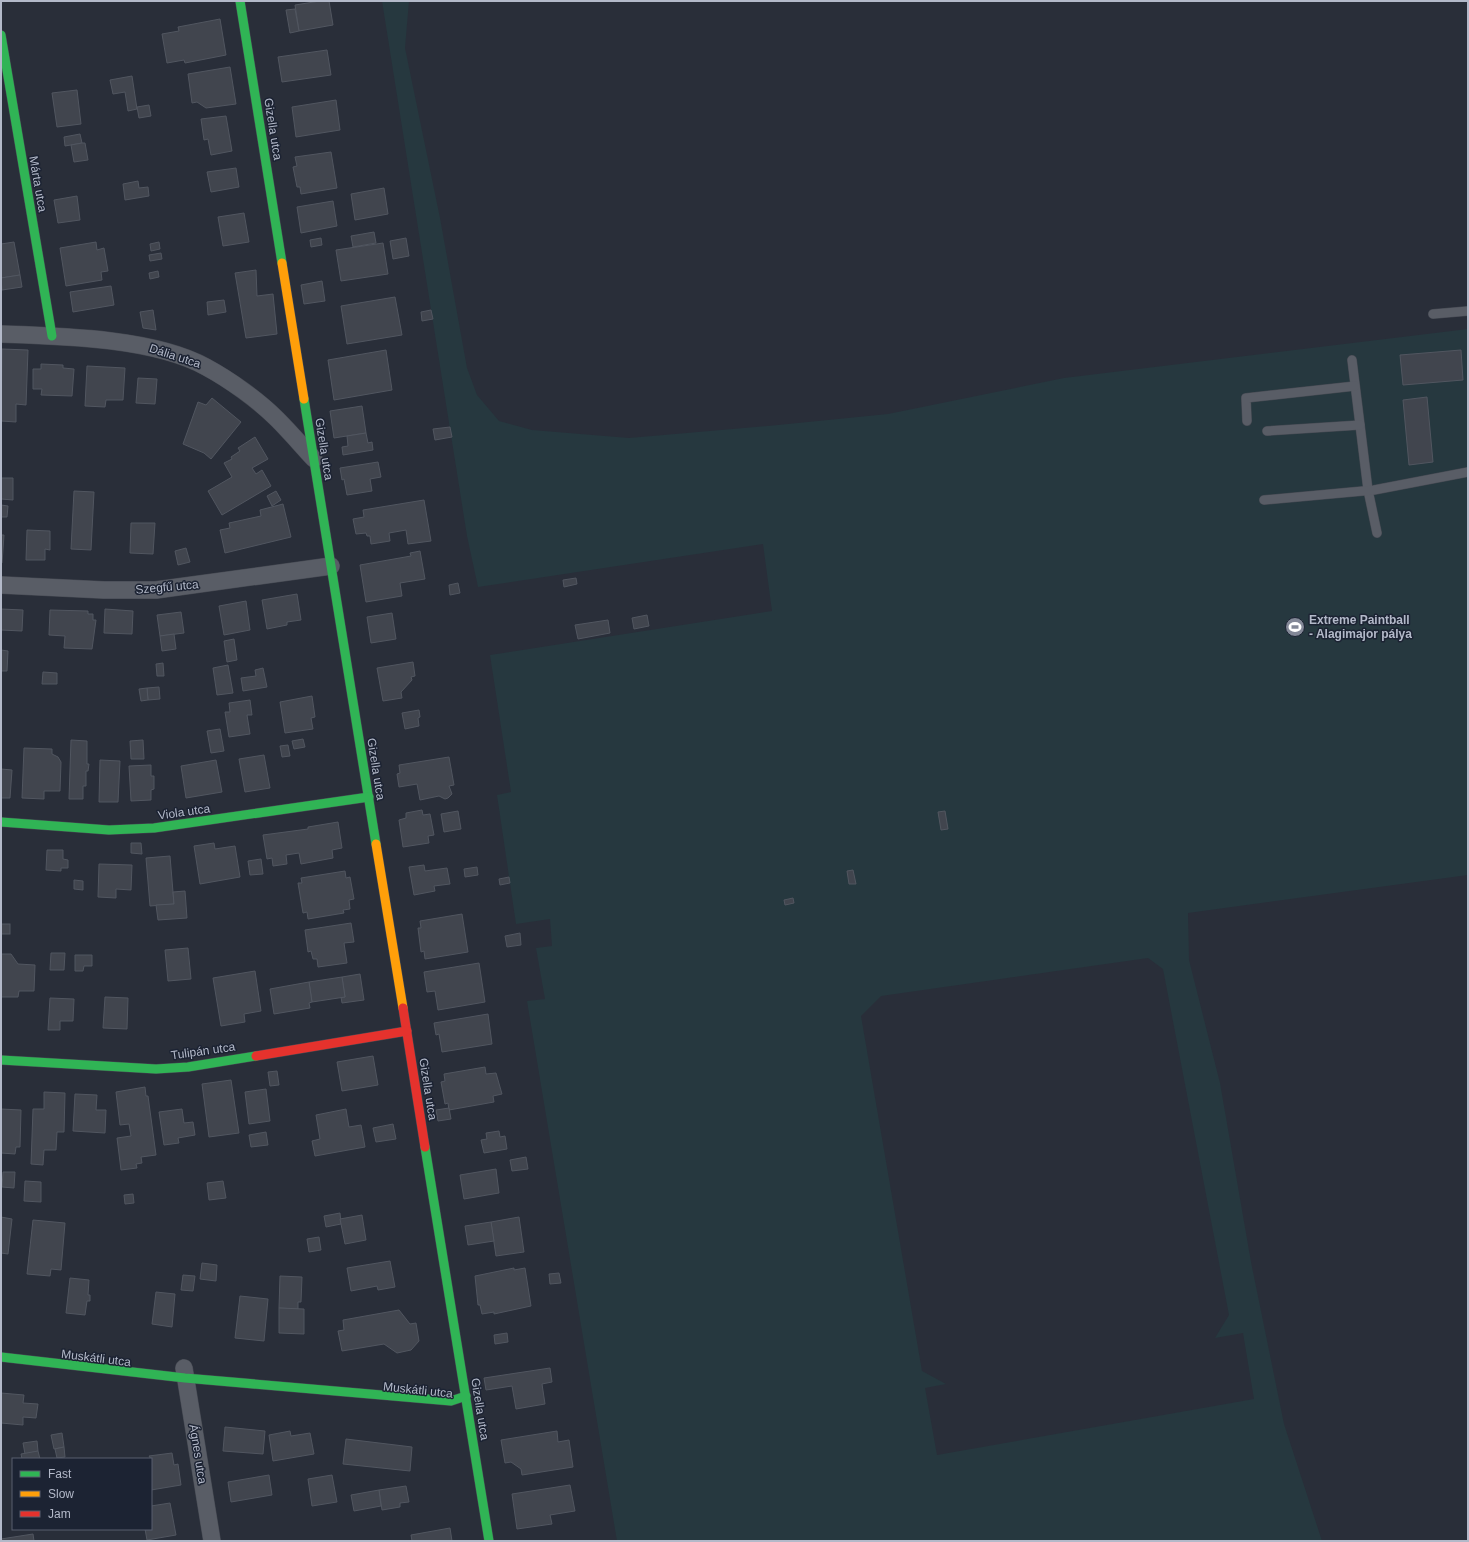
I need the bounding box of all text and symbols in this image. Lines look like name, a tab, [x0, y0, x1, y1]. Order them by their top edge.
street label: Gizella utca	[261, 97, 285, 161]
street label: Márta utca	[26, 155, 50, 213]
street label: Dália utca	[147, 341, 203, 371]
street label: Gizella utca	[312, 417, 336, 481]
street label: Szegfű utca	[135, 577, 200, 597]
place label: Extreme Paintball - Alagimajor pálya	[1309, 613, 1412, 641]
sports icon: Extreme Paintball - Alagimajor pálya	[1284, 616, 1306, 638]
street label: Gizella utca	[364, 737, 388, 801]
street label: Viola utca	[157, 801, 211, 823]
street label: Tulipán utca	[170, 1040, 236, 1062]
street label: Gizella utca	[416, 1057, 440, 1121]
street label: Muskátli utca	[60, 1347, 132, 1369]
street label: Gizella utca	[468, 1377, 492, 1441]
street label: Muskátli utca	[382, 1379, 454, 1401]
street label: Ágnes utca	[186, 1423, 211, 1485]
legend	[12, 1458, 152, 1530]
text: Fast	[48, 1467, 72, 1481]
text: Slow	[48, 1487, 74, 1501]
text: Jam	[48, 1507, 71, 1521]

